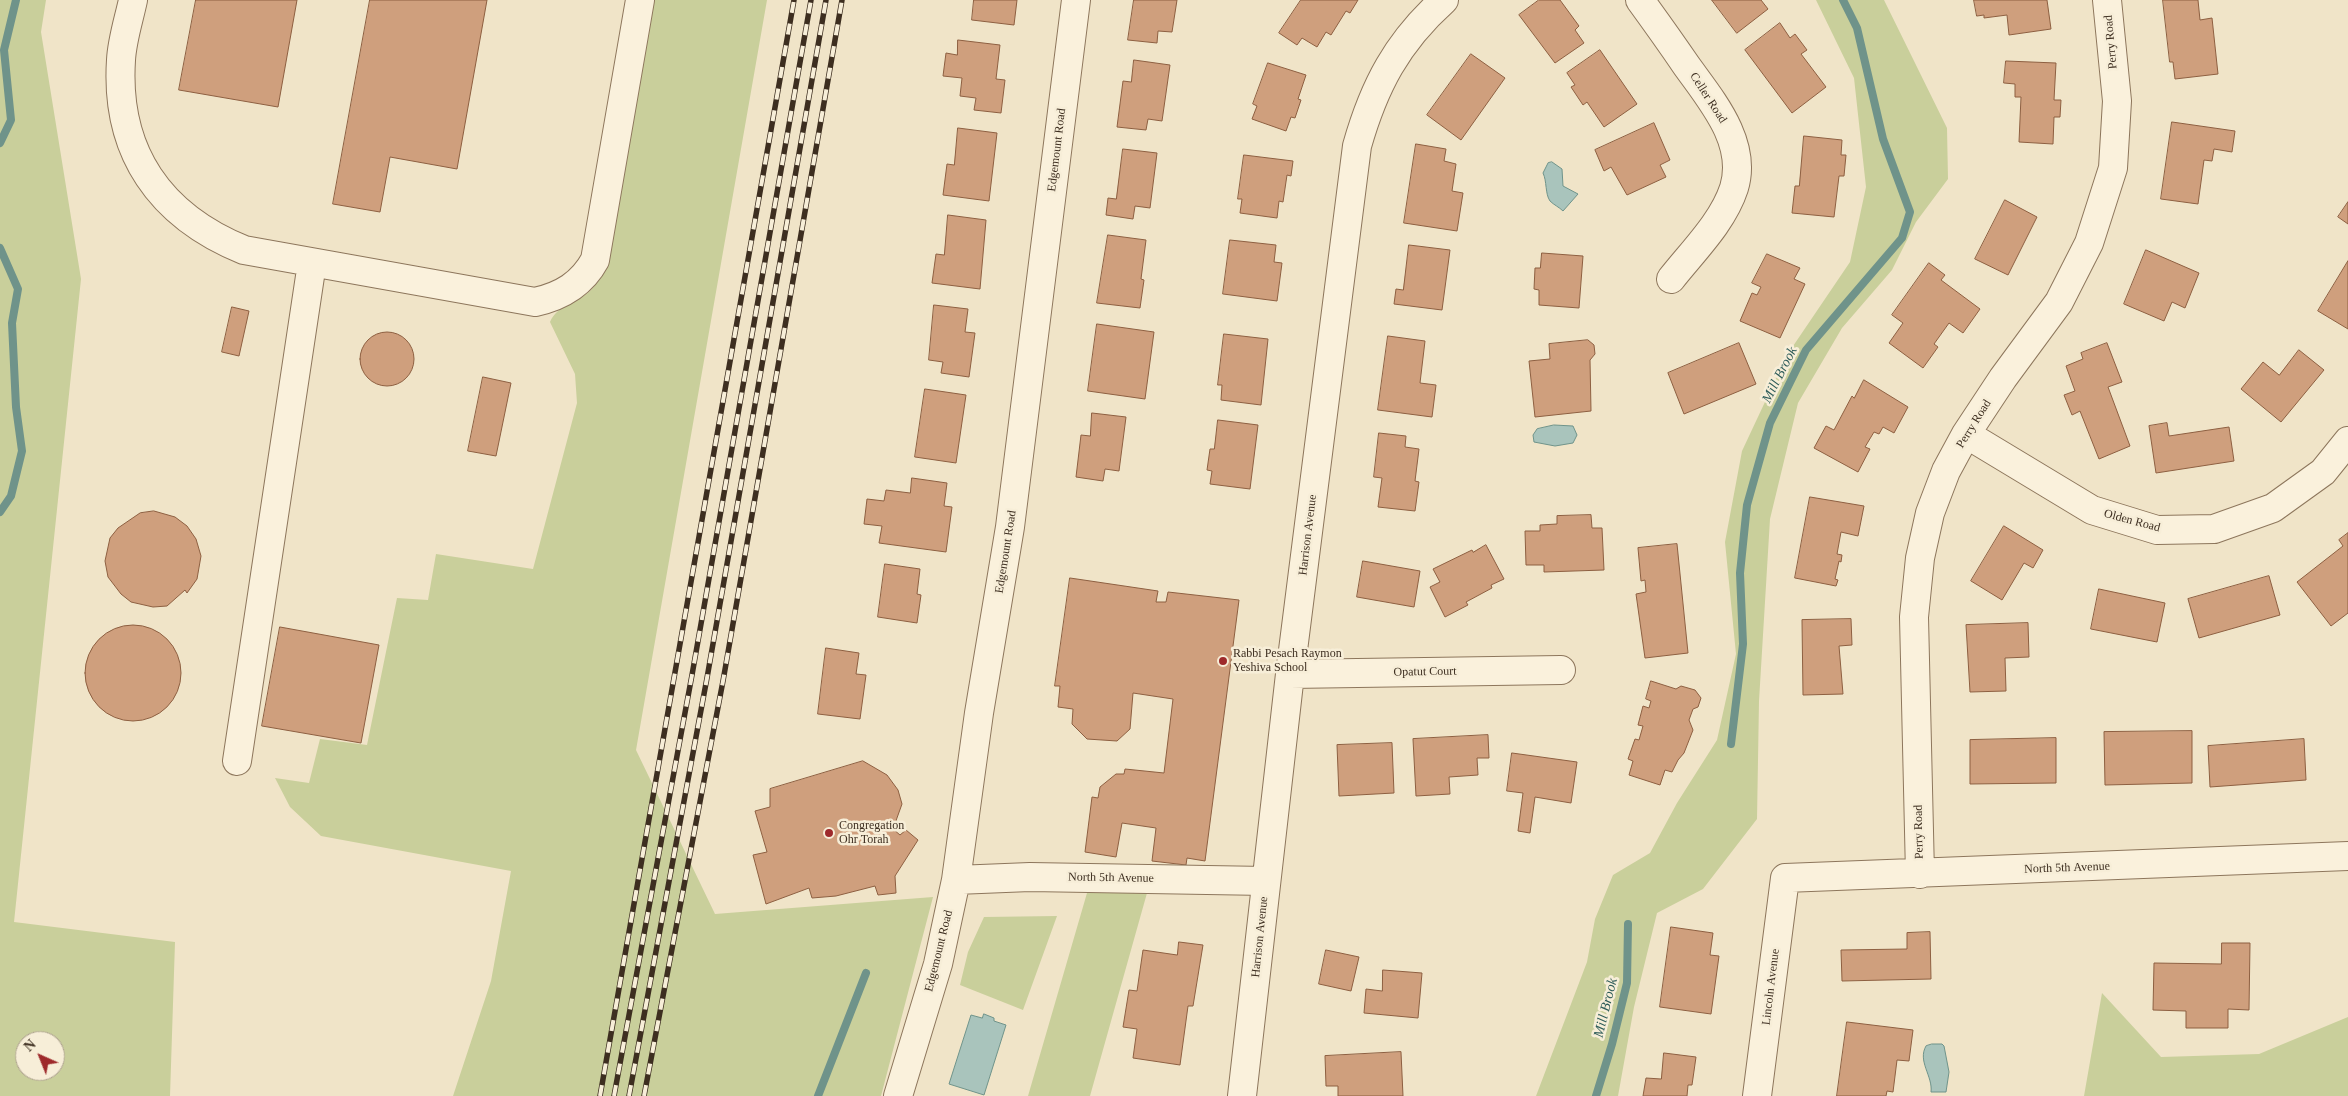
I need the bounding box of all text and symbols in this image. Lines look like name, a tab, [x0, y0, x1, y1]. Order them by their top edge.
street label: Perry Road	[2101, 14, 2121, 70]
street label: Celler Road	[1686, 70, 1730, 126]
street label: Edgemount Road	[1045, 108, 1069, 192]
water label: Mill Brook	[1759, 344, 1801, 406]
street label: Perry Road	[1954, 397, 1994, 451]
street label: Harrison Avenue	[1296, 494, 1320, 576]
street label: Olden Road	[2102, 507, 2162, 535]
street label: Edgemount Road	[992, 510, 1020, 594]
place label: Rabbi Pesach Raymon Yeshiva School	[1233, 647, 1342, 675]
marker: Rabbi Pesach Raymon Yeshiva School	[1217, 655, 1229, 667]
street label: Opatut Court	[1393, 664, 1457, 680]
street label: Perry Road	[1911, 805, 1927, 859]
place label: Congregation Ohr Torah	[839, 819, 904, 847]
marker: Congregation Ohr Torah	[823, 827, 835, 839]
street label: North 5th Avenue	[2024, 859, 2110, 877]
street label: North 5th Avenue	[1068, 870, 1154, 886]
street label: Harrison Avenue	[1249, 896, 1271, 978]
street label: Edgemount Road	[922, 909, 956, 993]
street label: Lincoln Avenue	[1759, 948, 1783, 1026]
water label: Mill Brook	[1591, 977, 1621, 1039]
north arrow	[15, 1031, 65, 1081]
text: N	[21, 1037, 39, 1054]

